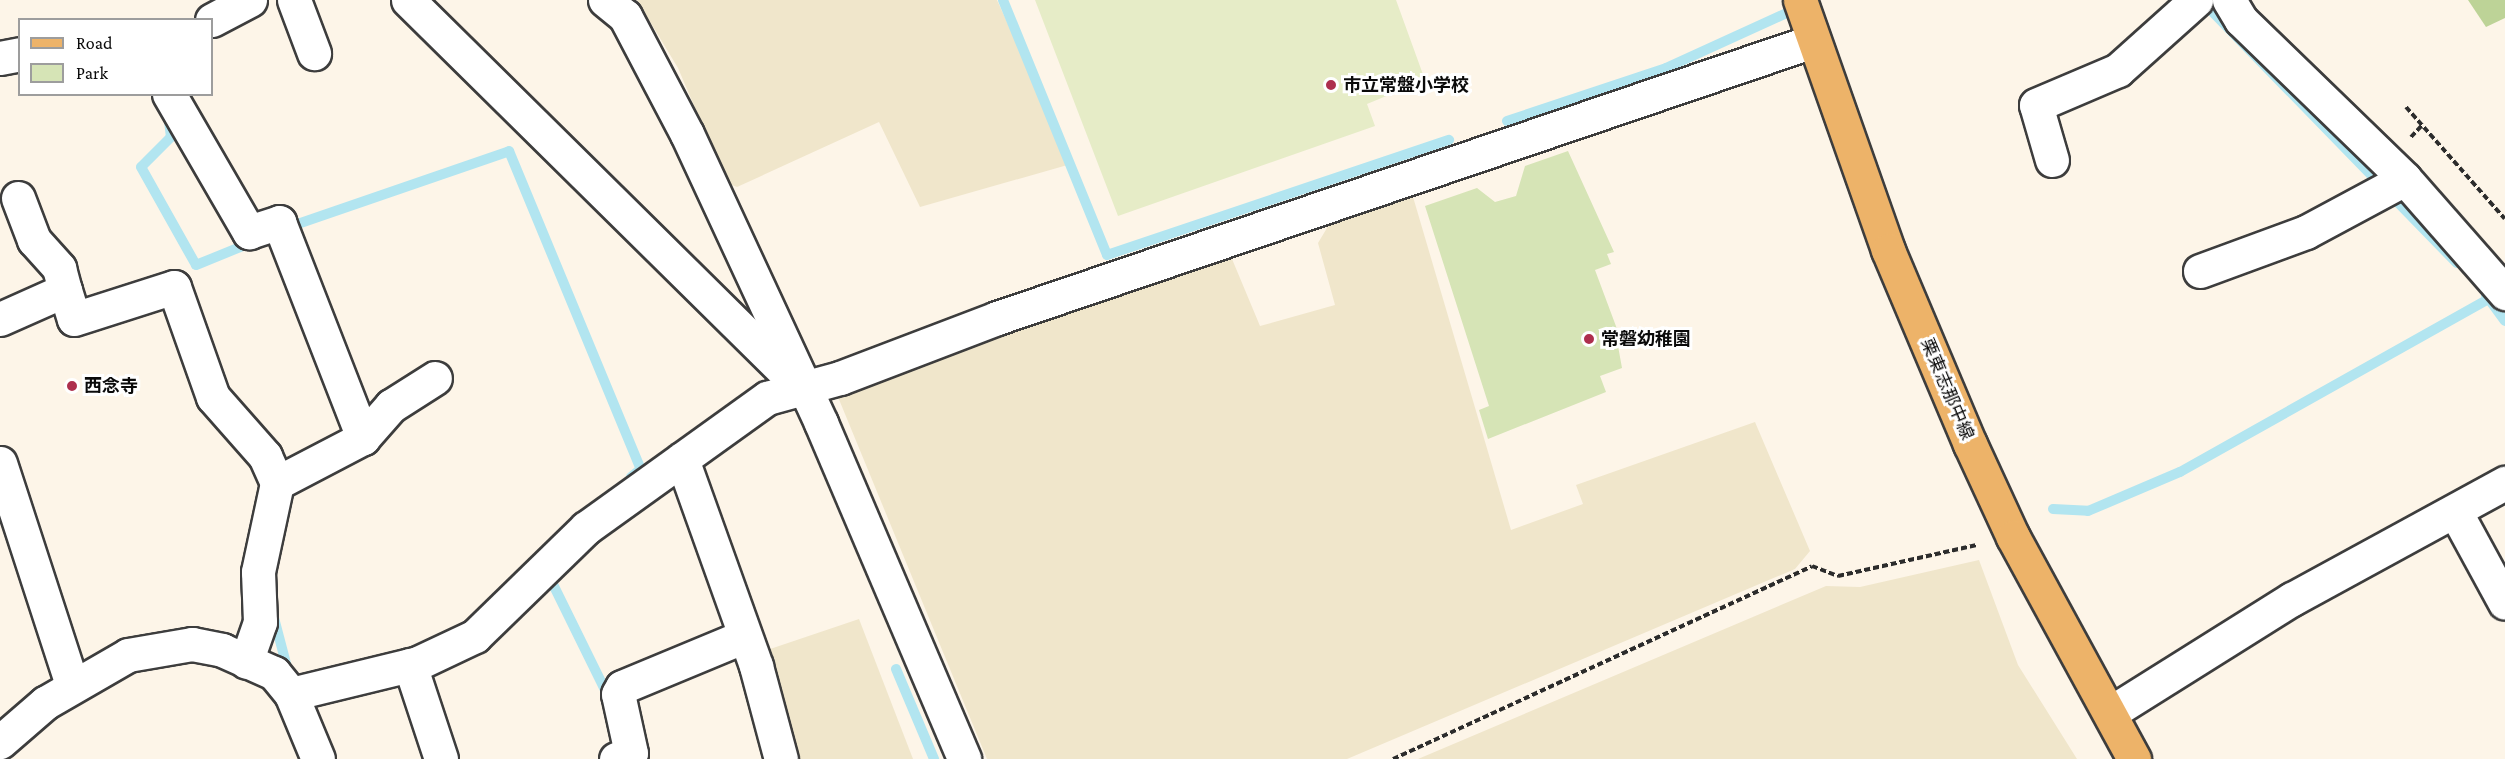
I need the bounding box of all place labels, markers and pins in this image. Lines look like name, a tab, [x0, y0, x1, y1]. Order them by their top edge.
place label: 市立常盤小学校	[1343, 74, 1469, 96]
marker: 市立常盤小学校	[1324, 78, 1338, 92]
place label: 常磐幼稚園	[1601, 328, 1691, 350]
marker: 常磐幼稚園	[1582, 332, 1596, 346]
place label: 西念寺	[84, 375, 138, 397]
marker: 西念寺	[65, 379, 79, 393]

